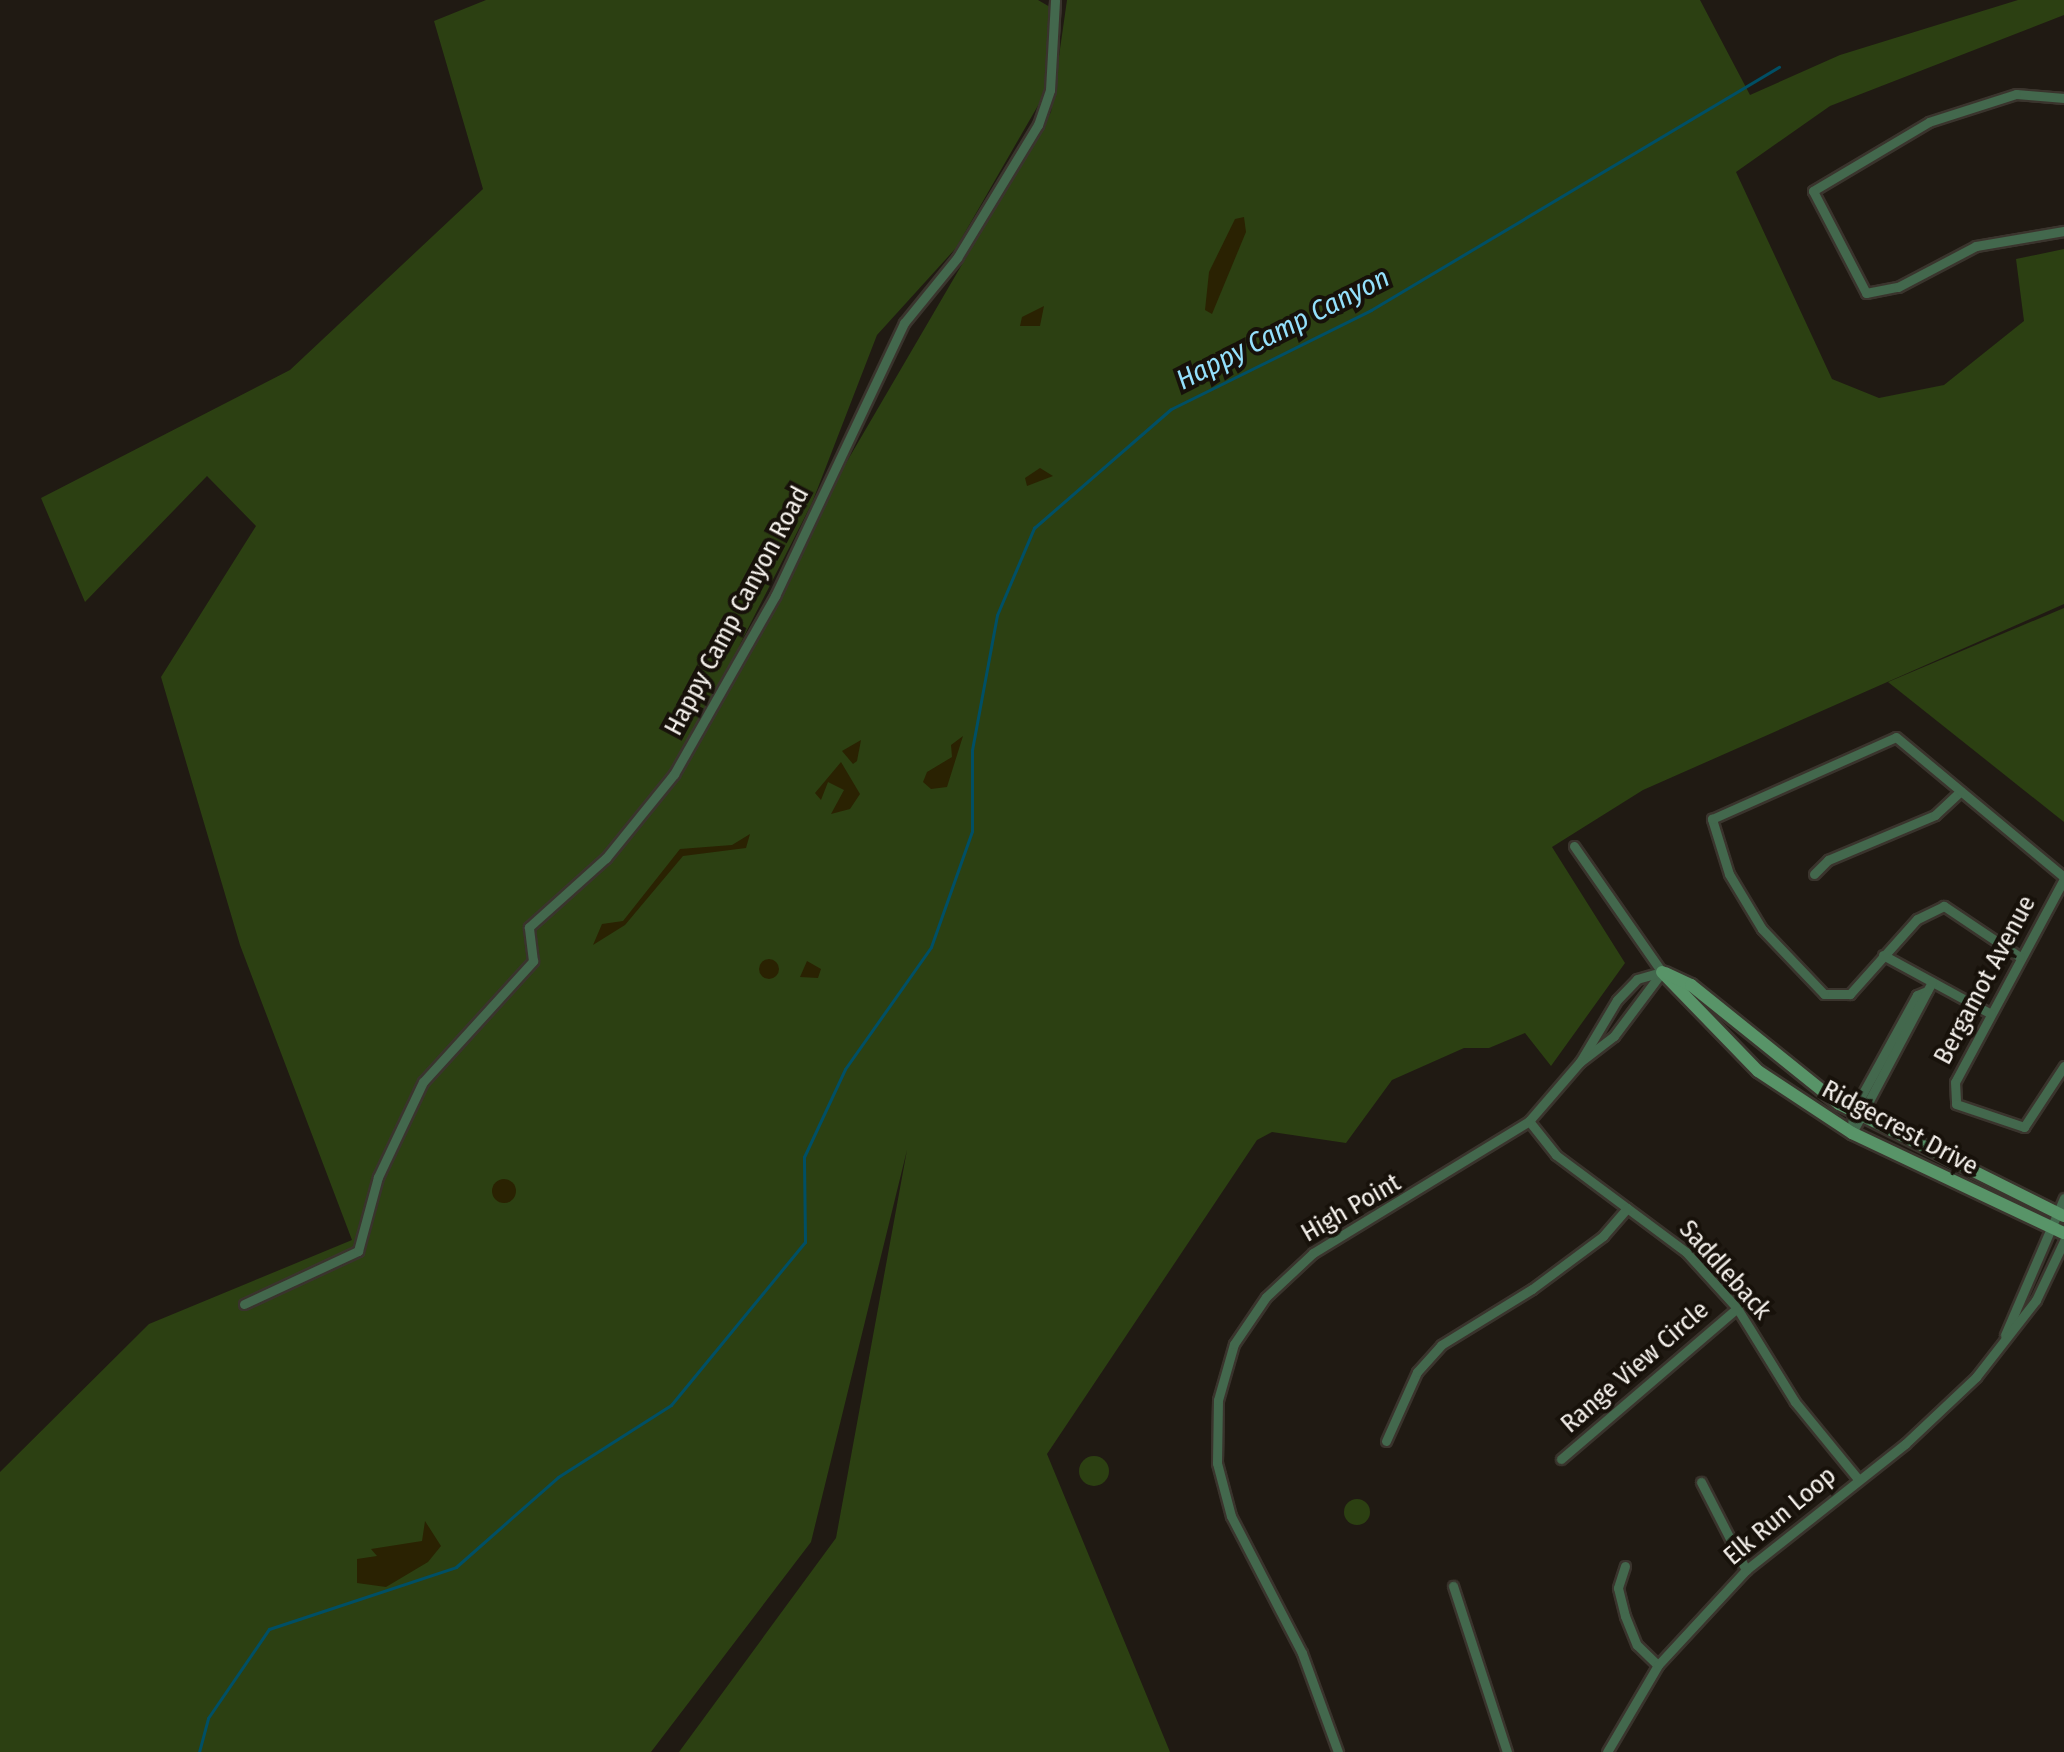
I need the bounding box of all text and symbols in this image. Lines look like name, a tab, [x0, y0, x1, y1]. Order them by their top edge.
water label: Happy Camp Canyon	[1171, 261, 1395, 397]
street label: Happy Camp Canyon Road	[658, 481, 816, 741]
street label: Bergamot Avenue	[1927, 890, 2043, 1070]
street label: Ridgecrest Drive	[1817, 1074, 1983, 1182]
street label: High Point	[1296, 1167, 1406, 1249]
street label: Saddleback	[1672, 1214, 1778, 1326]
street label: Range View Circle	[1555, 1294, 1715, 1440]
street label: Elk Run Loop	[1718, 1460, 1842, 1572]

